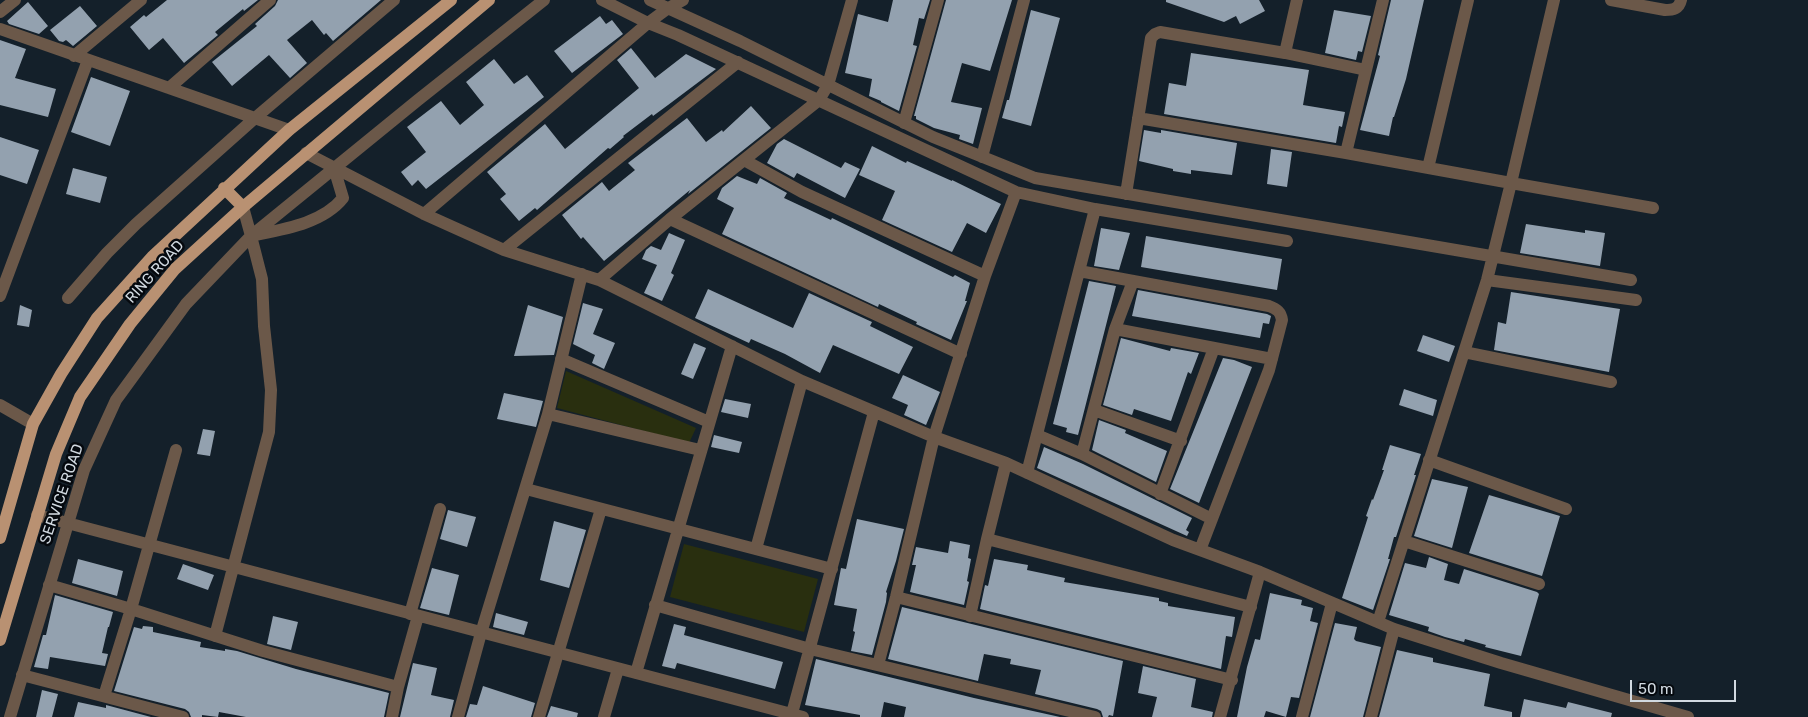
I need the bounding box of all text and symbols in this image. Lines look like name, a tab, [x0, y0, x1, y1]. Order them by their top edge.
street label: RING ROAD	[122, 237, 188, 307]
street label: SERVICE ROAD	[36, 442, 88, 546]
scale bar	[1633, 670, 1739, 702]
text: 50 m	[1638, 680, 1673, 698]

